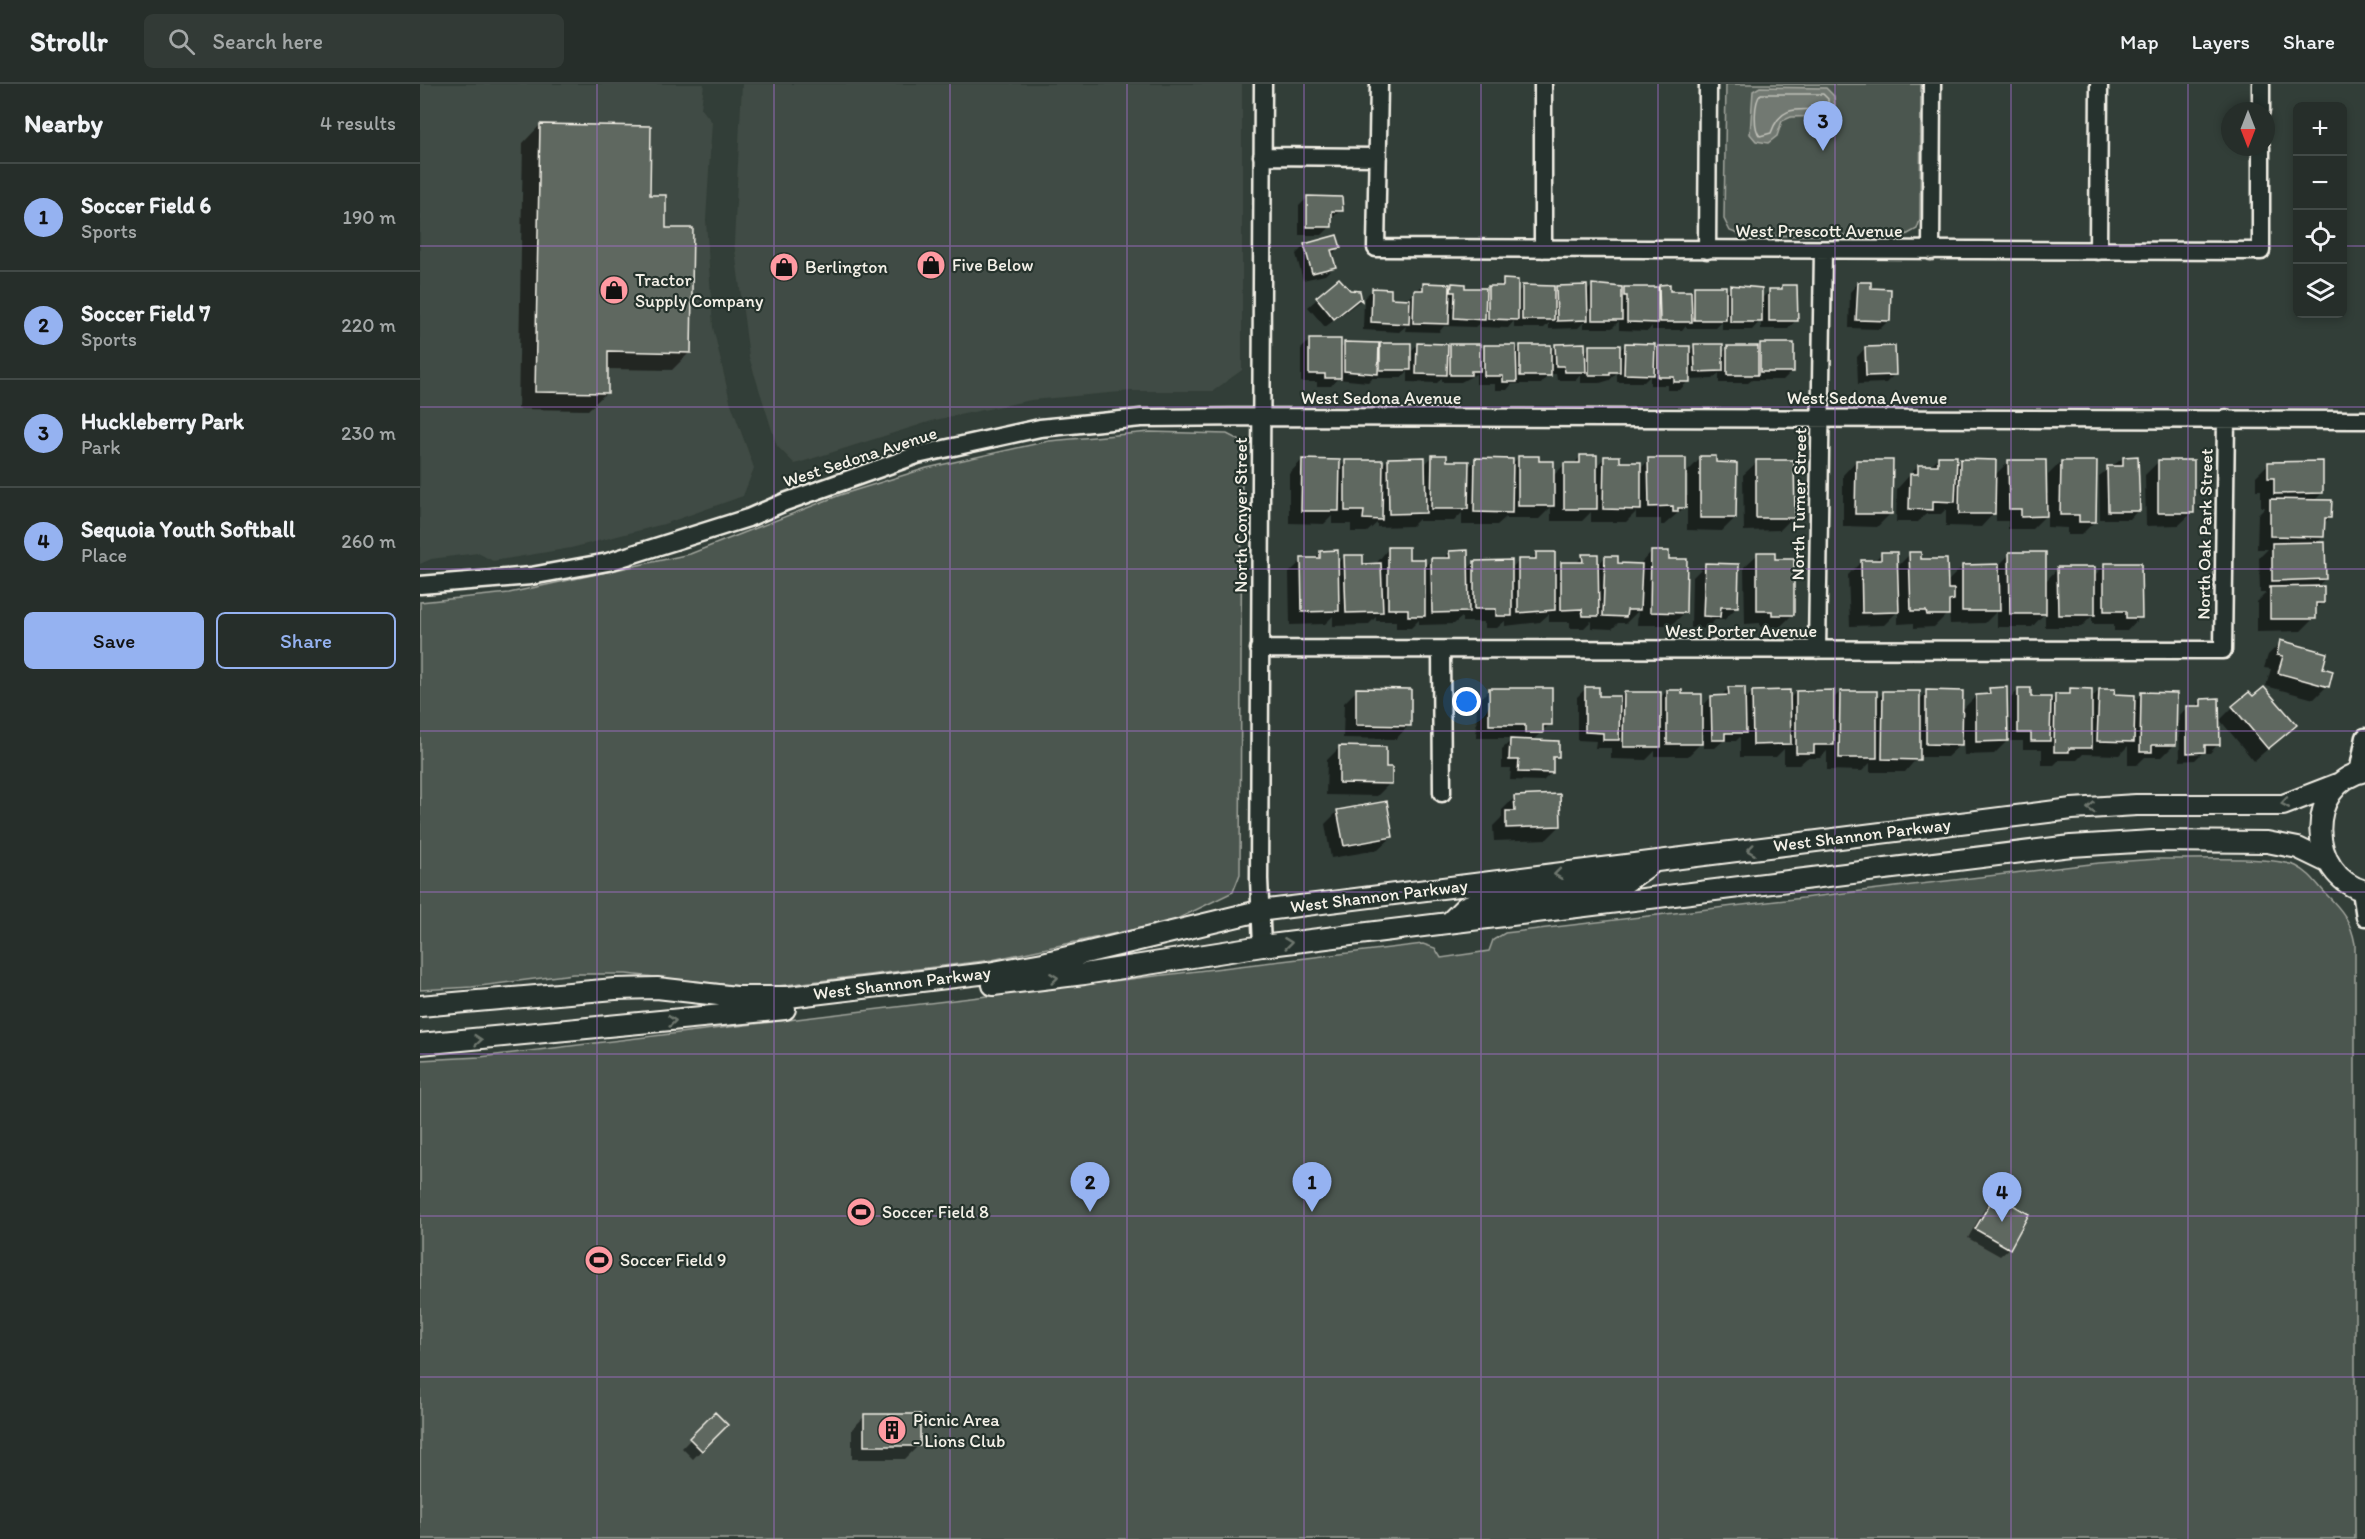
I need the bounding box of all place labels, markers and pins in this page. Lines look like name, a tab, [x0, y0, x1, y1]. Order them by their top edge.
pin: 3	[1804, 101, 1842, 151]
shop icon: Five Below	[915, 249, 947, 281]
shop icon: Berlington	[768, 251, 800, 283]
place label: Five Below	[952, 254, 1033, 276]
place label: Berlington	[805, 256, 888, 278]
place label: Tractor Supply Company	[635, 269, 764, 312]
shop icon: Tractor Supply Company	[598, 274, 630, 306]
pin: 2	[1070, 1162, 1110, 1212]
pin: 1	[1292, 1162, 1332, 1212]
pin: 4	[1982, 1172, 2022, 1222]
sports icon: Soccer Field 8	[845, 1196, 877, 1228]
place label: Soccer Field 8	[882, 1201, 989, 1223]
sports icon: Soccer Field 9	[583, 1244, 615, 1276]
place label: Soccer Field 9	[620, 1249, 726, 1271]
place label: Picnic Area - Lions Club	[913, 1409, 1005, 1452]
building icon: Picnic Area - Lions Club	[876, 1414, 908, 1446]

